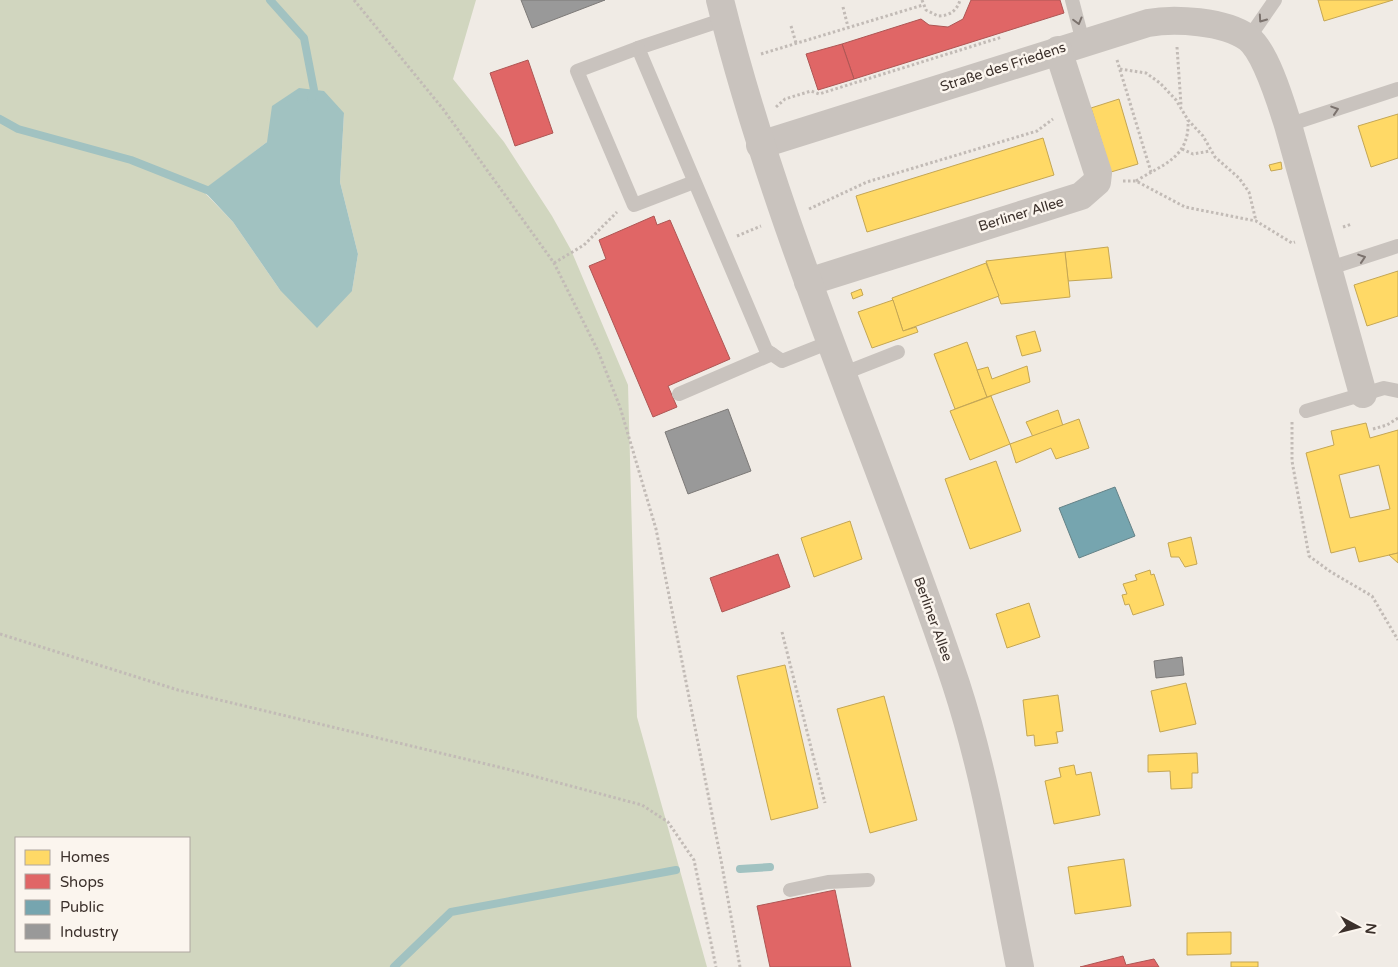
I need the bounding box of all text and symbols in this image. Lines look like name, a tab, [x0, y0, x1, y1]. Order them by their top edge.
one-way arrow	[1259, 14, 1268, 23]
one-way arrow	[1072, 16, 1083, 25]
street label: Straße des Friedens	[938, 39, 1068, 95]
one-way arrow	[1330, 106, 1338, 116]
street label: Berliner Allee	[976, 193, 1066, 235]
one-way arrow	[1358, 254, 1366, 264]
street label: Berliner Allee	[910, 574, 956, 664]
legend	[15, 837, 190, 952]
text: Homes	[60, 848, 110, 866]
text: Shops	[60, 873, 104, 891]
text: Public	[60, 898, 104, 916]
north arrow	[1333, 902, 1383, 952]
text: N	[1361, 922, 1380, 935]
text: Industry	[60, 923, 119, 941]

